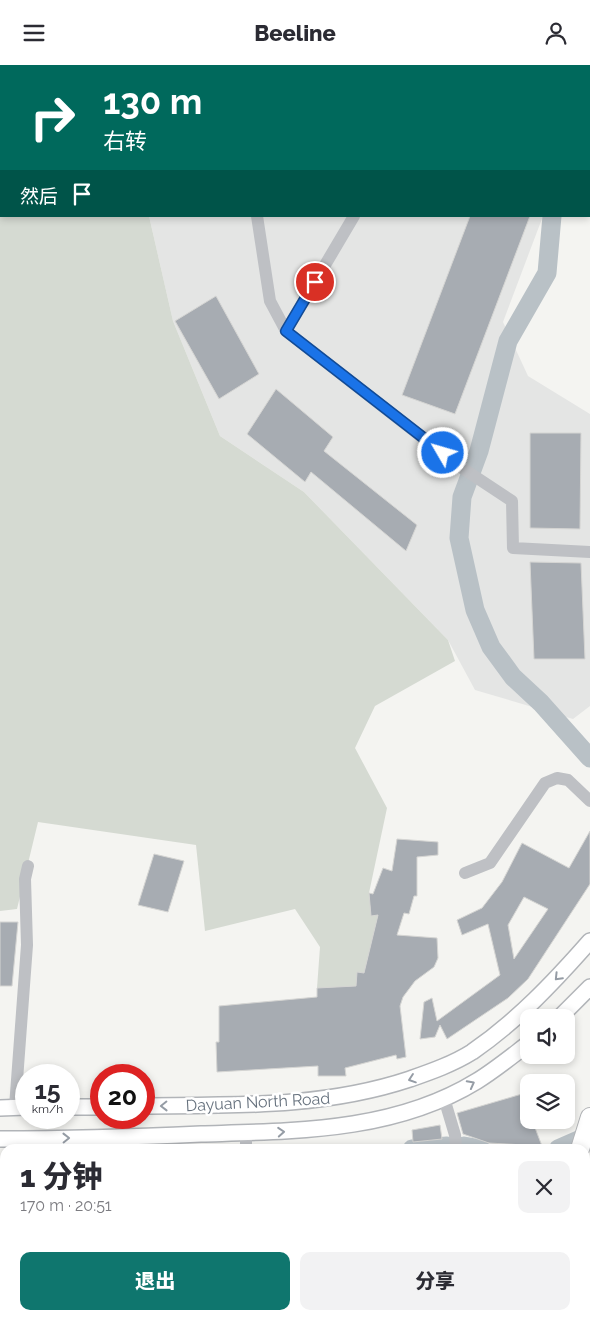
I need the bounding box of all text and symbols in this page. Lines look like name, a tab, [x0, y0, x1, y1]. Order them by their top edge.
icon: menu	[20, 19, 48, 47]
icon: person	[542, 19, 570, 47]
text: Beeline	[254, 20, 336, 46]
text: 130 m	[103, 81, 202, 122]
icon: right	[20, 85, 85, 150]
text: 右转	[103, 128, 147, 154]
icon: arrive	[68, 180, 96, 208]
text: 然后	[20, 185, 58, 207]
pin	[294, 261, 336, 303]
icon: arrive	[301, 268, 329, 296]
position arrow	[416, 426, 468, 478]
one-way arrow	[555, 972, 564, 981]
map controls	[520, 1009, 575, 1129]
button: sound	[520, 1009, 575, 1064]
speed limit sign: 20	[90, 1064, 155, 1129]
one-way arrow	[408, 1073, 416, 1083]
button: layers	[520, 1074, 575, 1129]
text: 15	[34, 1075, 61, 1105]
one-way arrow	[466, 1080, 475, 1090]
street label: Dayuan North Road	[185, 1089, 331, 1115]
one-way arrow	[160, 1101, 168, 1111]
text: km/h	[32, 1102, 63, 1116]
one-way arrow	[277, 1126, 285, 1137]
one-way arrow	[62, 1133, 70, 1144]
text: 1 分钟	[20, 1159, 103, 1194]
button: close	[518, 1161, 570, 1213]
text: 170 m · 20:51	[20, 1196, 112, 1215]
button: 退出	[20, 1252, 290, 1310]
button: 分享	[300, 1252, 570, 1310]

